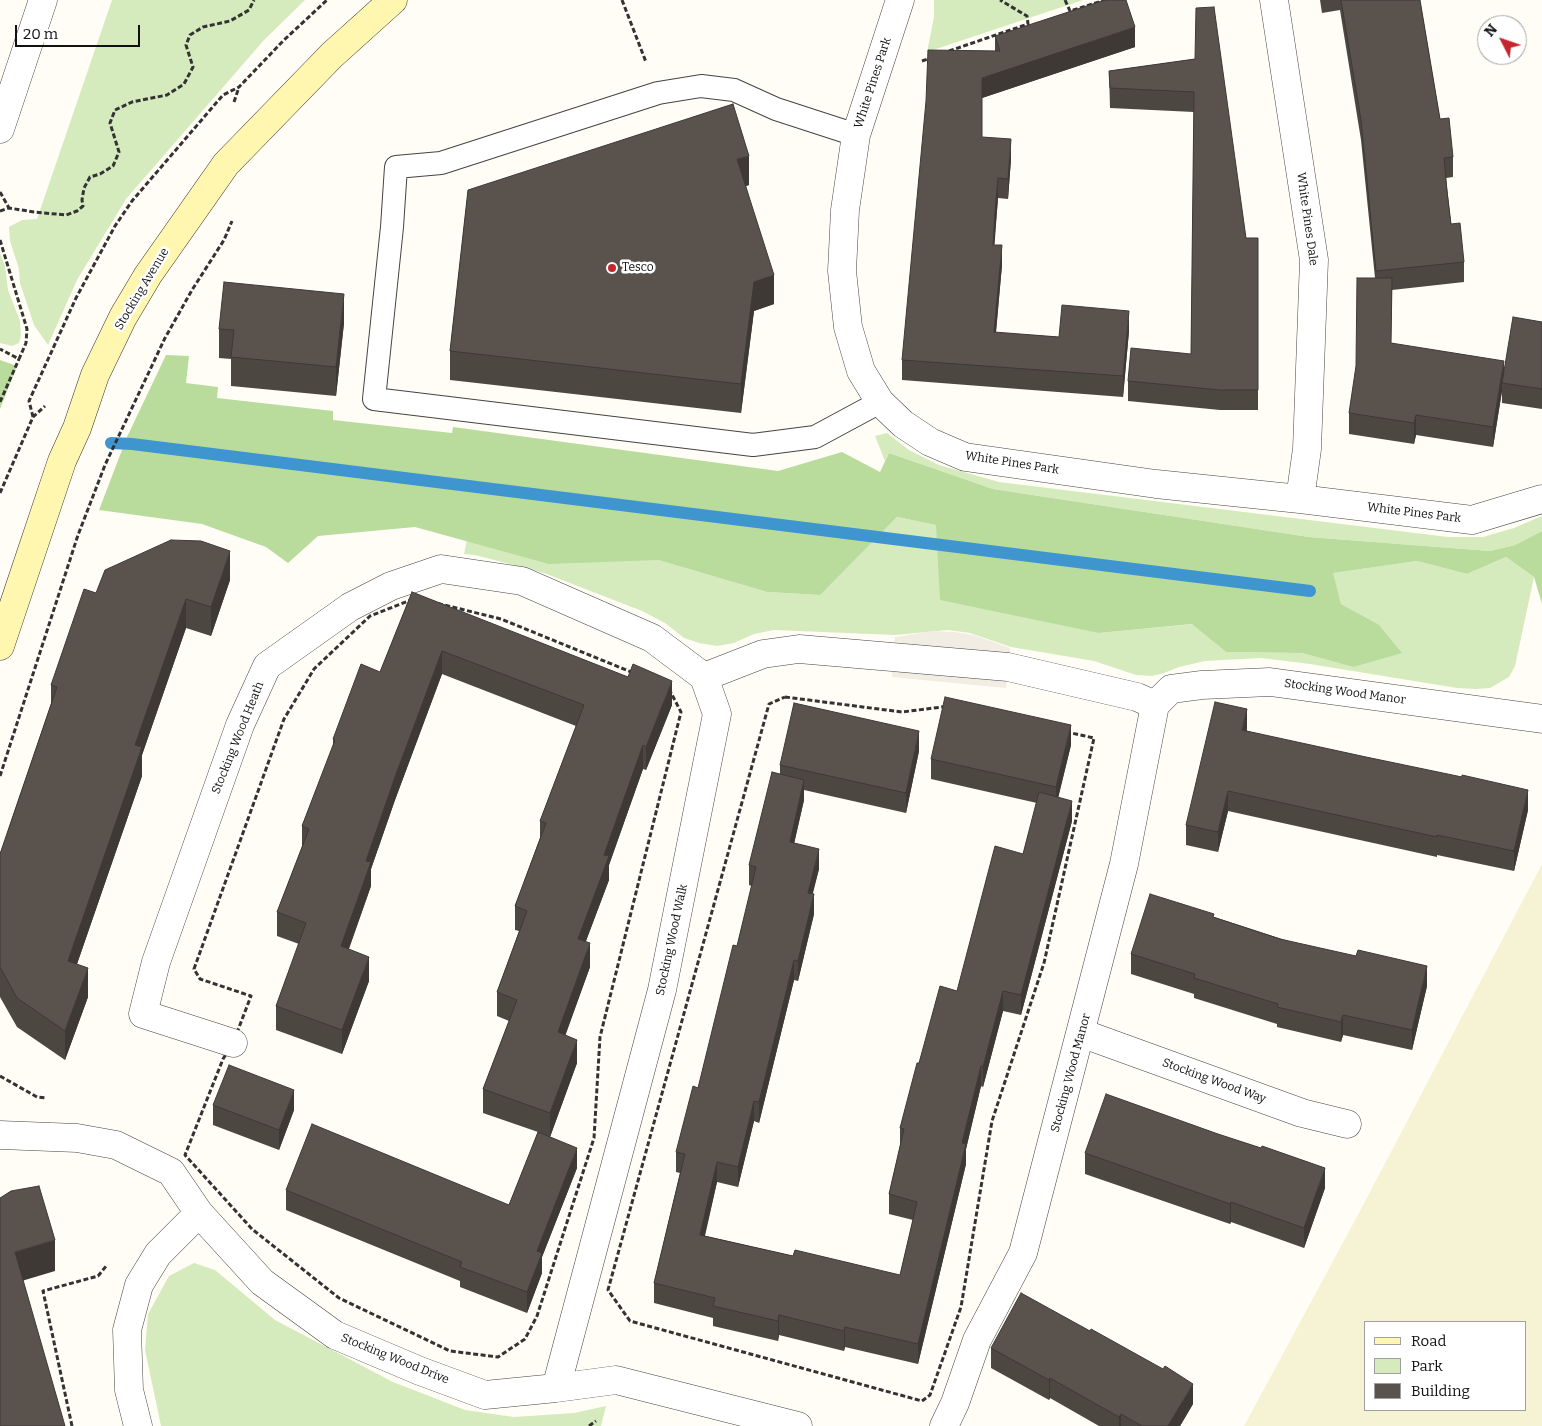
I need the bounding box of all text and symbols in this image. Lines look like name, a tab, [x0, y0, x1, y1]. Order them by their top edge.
scale bar	[18, 15, 142, 47]
north arrow	[1477, 15, 1527, 65]
text: N	[1481, 21, 1501, 40]
text: 20 m	[23, 25, 58, 43]
street label: White Pines Park	[852, 36, 894, 130]
street label: White Pines Dale	[1293, 171, 1321, 267]
street label: Stocking Avenue	[112, 245, 172, 333]
place label: Tesco	[622, 261, 654, 275]
marker: Tesco	[606, 262, 618, 274]
street label: White Pines Park	[964, 448, 1060, 478]
street label: White Pines Park	[1366, 500, 1462, 526]
street label: Stocking Wood Manor	[1283, 676, 1407, 708]
street label: Stocking Wood Heath	[209, 680, 267, 796]
street label: Stocking Wood Walk	[653, 883, 691, 997]
street label: Stocking Wood Manor	[1048, 1012, 1094, 1134]
street label: Stocking Wood Way	[1160, 1056, 1268, 1106]
legend	[1364, 1321, 1527, 1411]
street label: Stocking Wood Drive	[339, 1331, 451, 1387]
text: Road	[1411, 1332, 1446, 1350]
text: Park	[1411, 1357, 1443, 1375]
text: Building	[1411, 1382, 1470, 1400]

